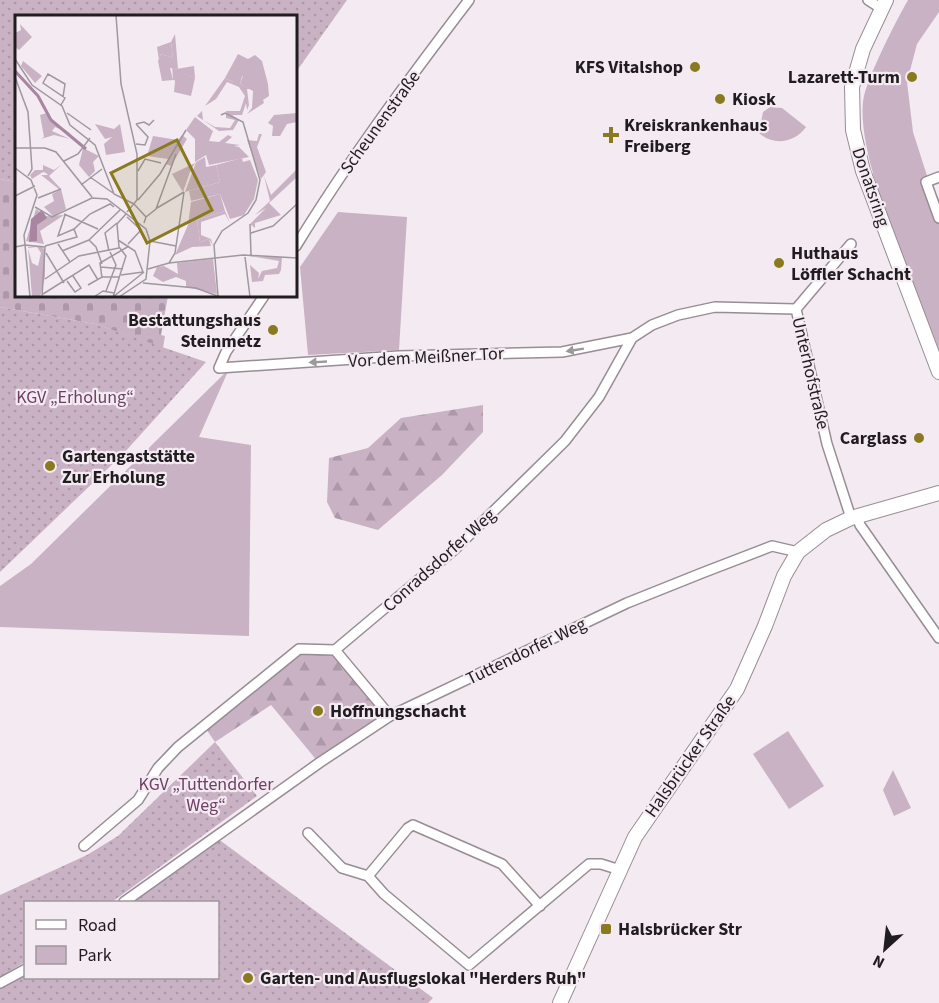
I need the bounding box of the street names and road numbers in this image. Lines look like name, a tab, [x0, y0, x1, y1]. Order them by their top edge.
street label: Scheunenstraße	[334, 65, 427, 179]
street label: Donatsring	[845, 144, 896, 230]
street label: Unterhofstraße	[785, 314, 836, 432]
street label: Vor dem Meißner Tor	[348, 341, 505, 374]
street label: Conradsdorfer Weg	[377, 503, 501, 618]
street label: Tuttendorfer Weg	[462, 612, 590, 691]
street label: Halsbrücker Straße	[639, 690, 742, 822]

